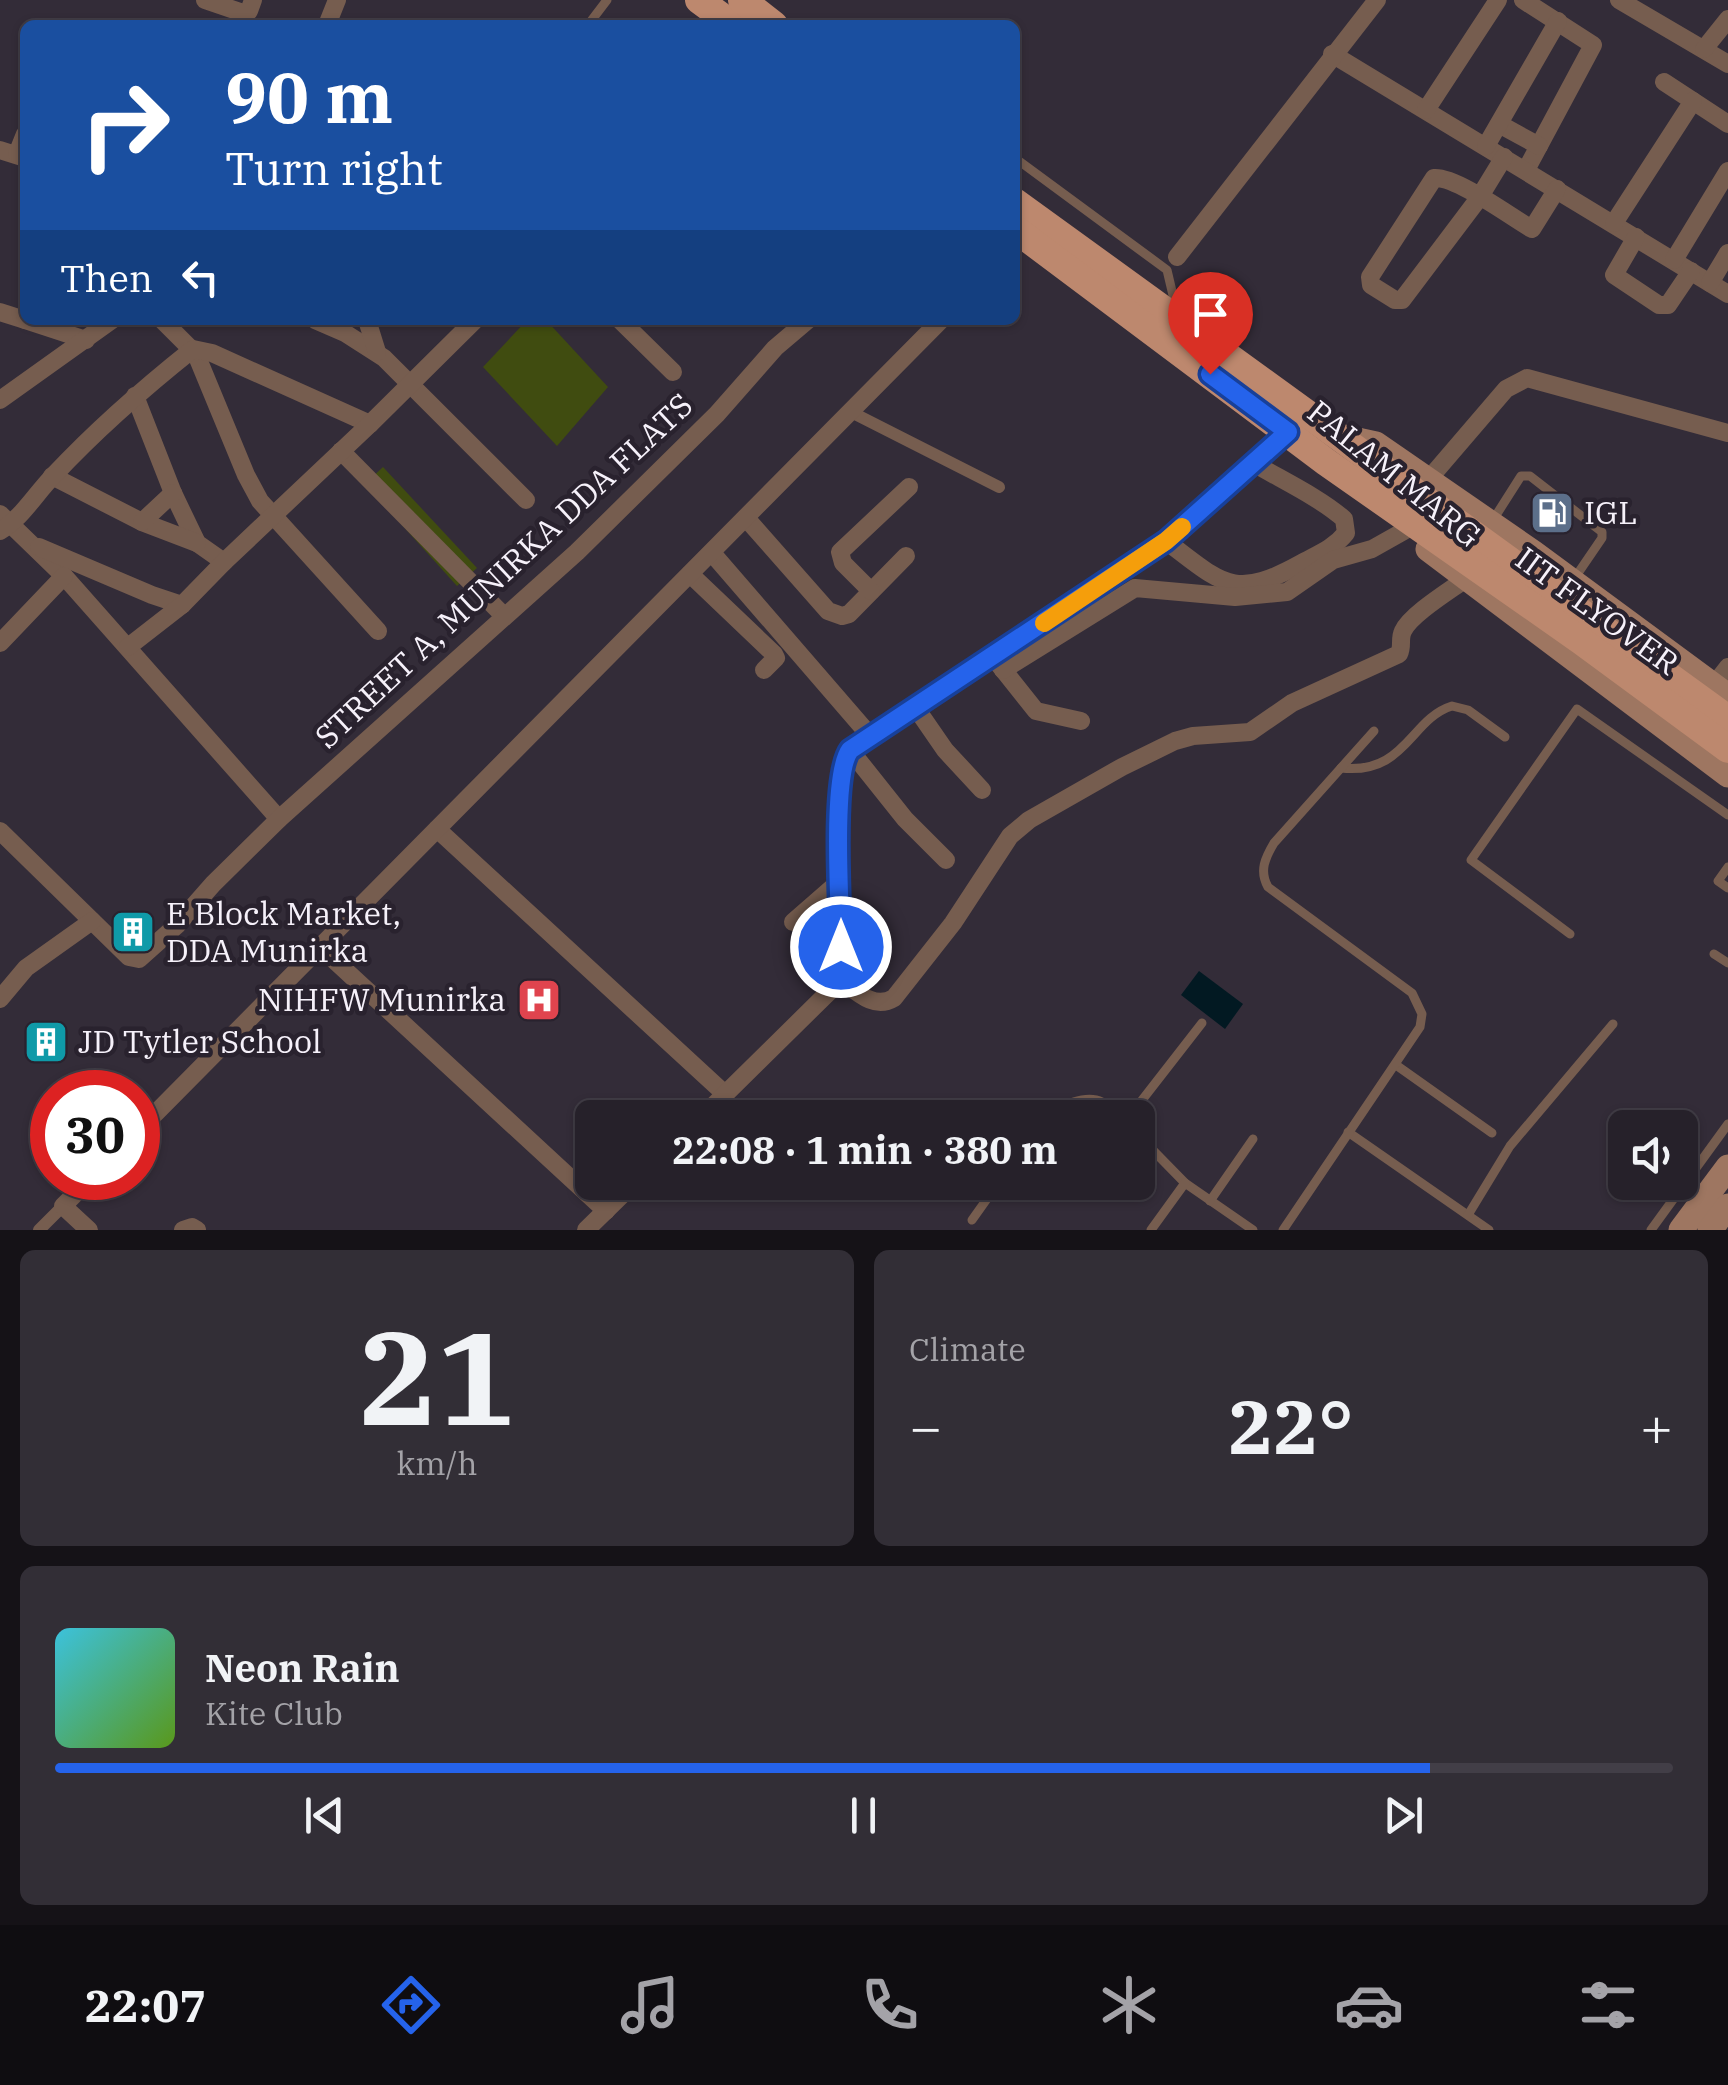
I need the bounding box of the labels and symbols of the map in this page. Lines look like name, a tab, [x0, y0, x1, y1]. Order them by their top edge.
pin	[1168, 272, 1253, 375]
street label: STREET A, MUNIRKA DDA FLATS	[305, 384, 701, 757]
street label: PALAM MARG	[1299, 390, 1490, 556]
fuel station icon: IGL	[1529, 490, 1575, 536]
place label: IGL	[1584, 491, 1637, 533]
street label: IIT FLYOVER	[1508, 537, 1688, 684]
place label: E Block Market, DDA Munirka	[166, 892, 401, 971]
position arrow	[789, 895, 893, 999]
building icon: E Block Market, DDA Munirka	[110, 909, 156, 955]
hospital icon: NIHFW Munirka	[516, 977, 562, 1023]
place label: NIHFW Munirka	[258, 978, 506, 1020]
building icon: JD Tytler School	[23, 1019, 69, 1065]
place label: JD Tytler School	[78, 1020, 322, 1062]
speed limit sign: 30	[30, 1070, 160, 1200]

